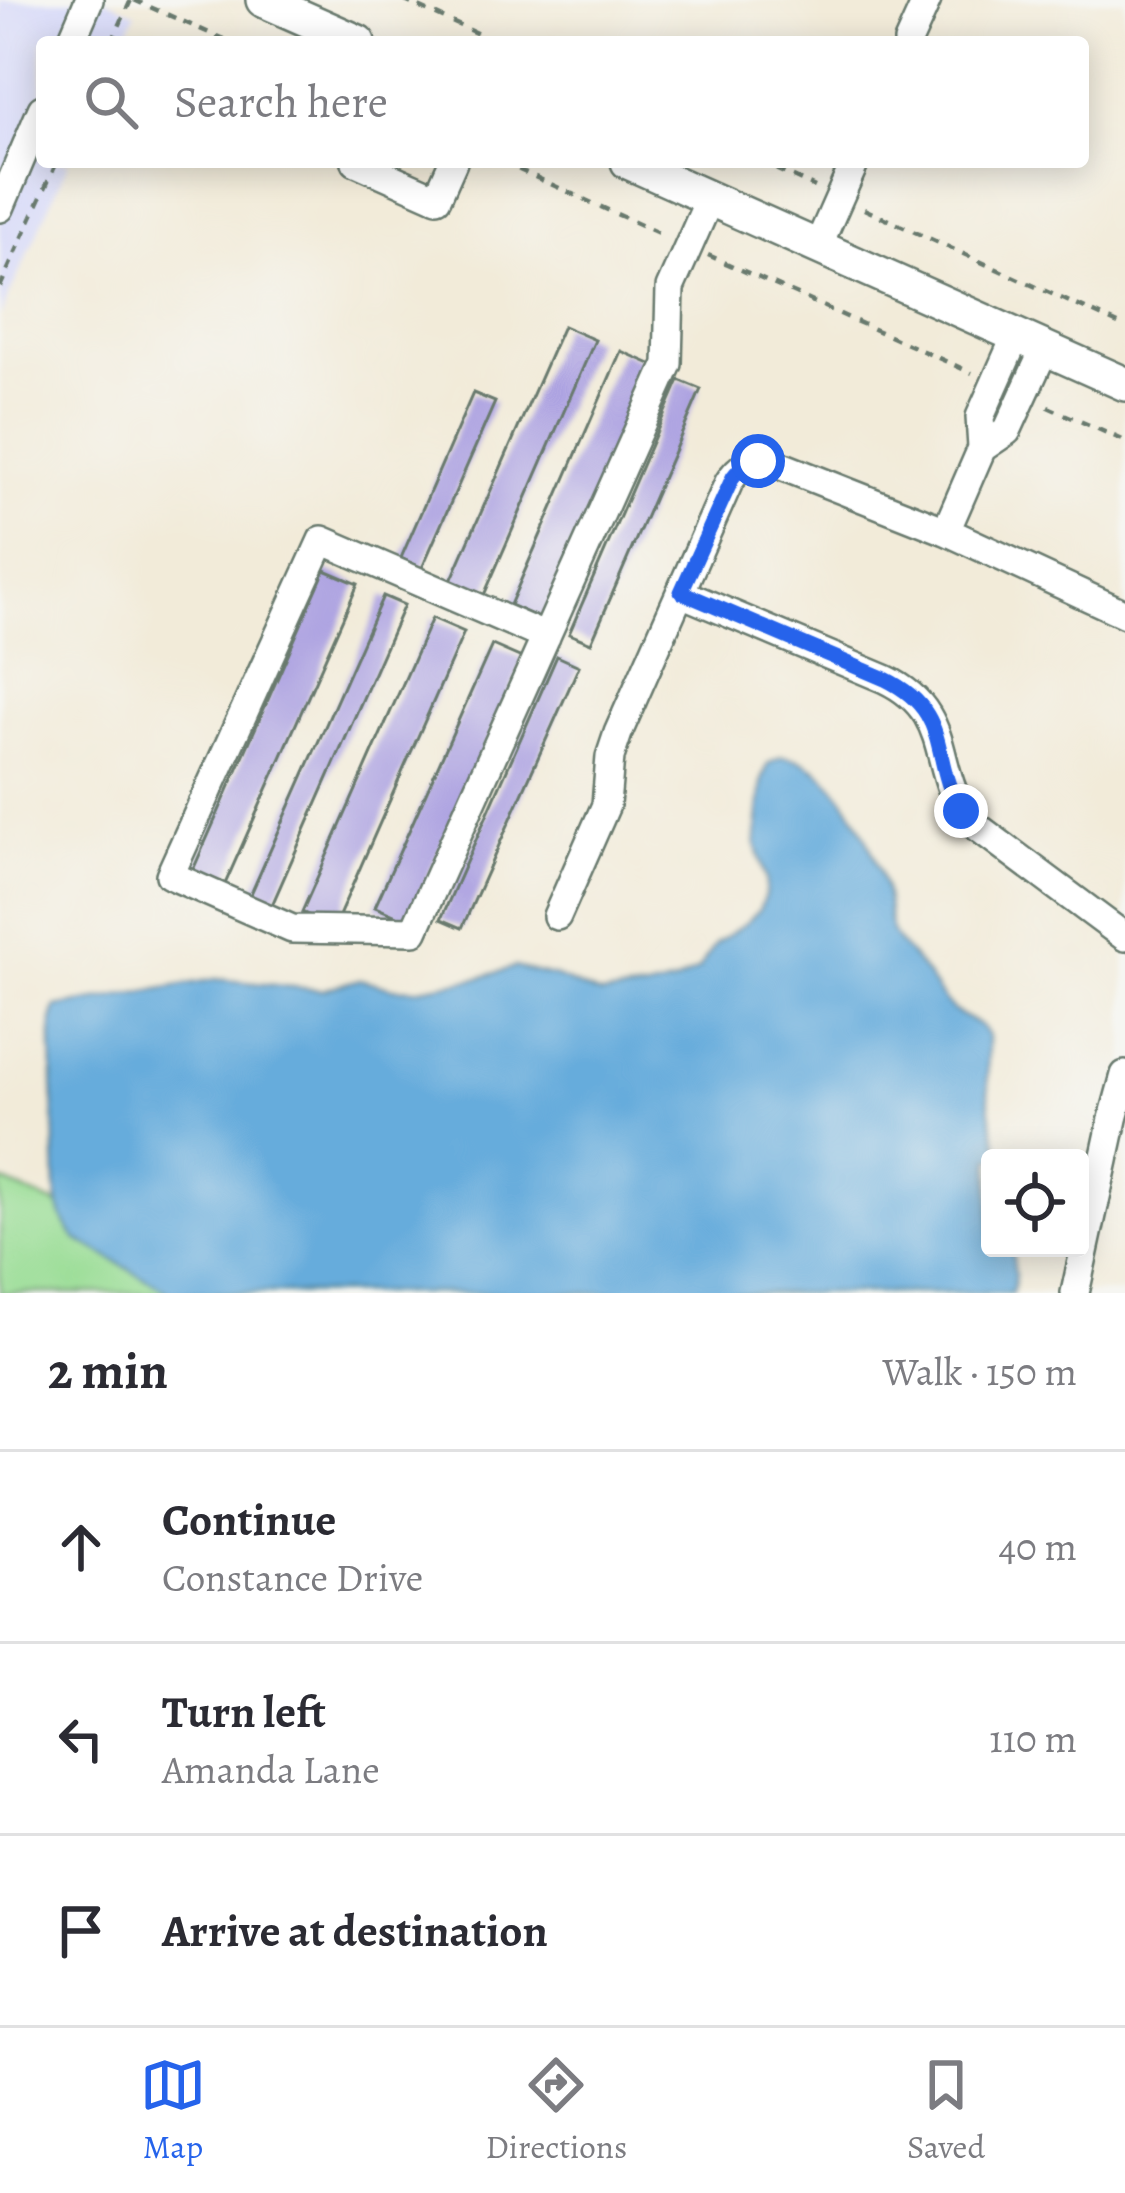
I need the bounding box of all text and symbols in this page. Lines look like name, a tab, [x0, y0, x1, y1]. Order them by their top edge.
search box	[36, 36, 1089, 168]
icon: search	[78, 69, 144, 135]
text: Search here	[174, 71, 388, 133]
route start	[731, 434, 785, 488]
route end	[934, 784, 988, 838]
map controls	[981, 1149, 1089, 1257]
button: locate	[981, 1149, 1089, 1257]
text: 2 min	[48, 1336, 168, 1406]
text: Walk · 150 m	[882, 1345, 1077, 1398]
text: Continue	[162, 1489, 336, 1551]
icon: ahead	[48, 1514, 114, 1580]
text: 40 m	[998, 1520, 1077, 1573]
text: Constance Drive	[162, 1551, 423, 1604]
text: Turn left	[162, 1681, 326, 1743]
icon: left	[48, 1706, 114, 1772]
text: 110 m	[989, 1712, 1077, 1765]
text: Amanda Lane	[162, 1743, 380, 1796]
icon: arrive	[48, 1898, 114, 1964]
text: Arrive at destination	[162, 1900, 548, 1962]
tab: Map	[140, 2052, 206, 2169]
tab: Directions	[486, 2052, 627, 2169]
tab: Saved	[907, 2052, 985, 2169]

